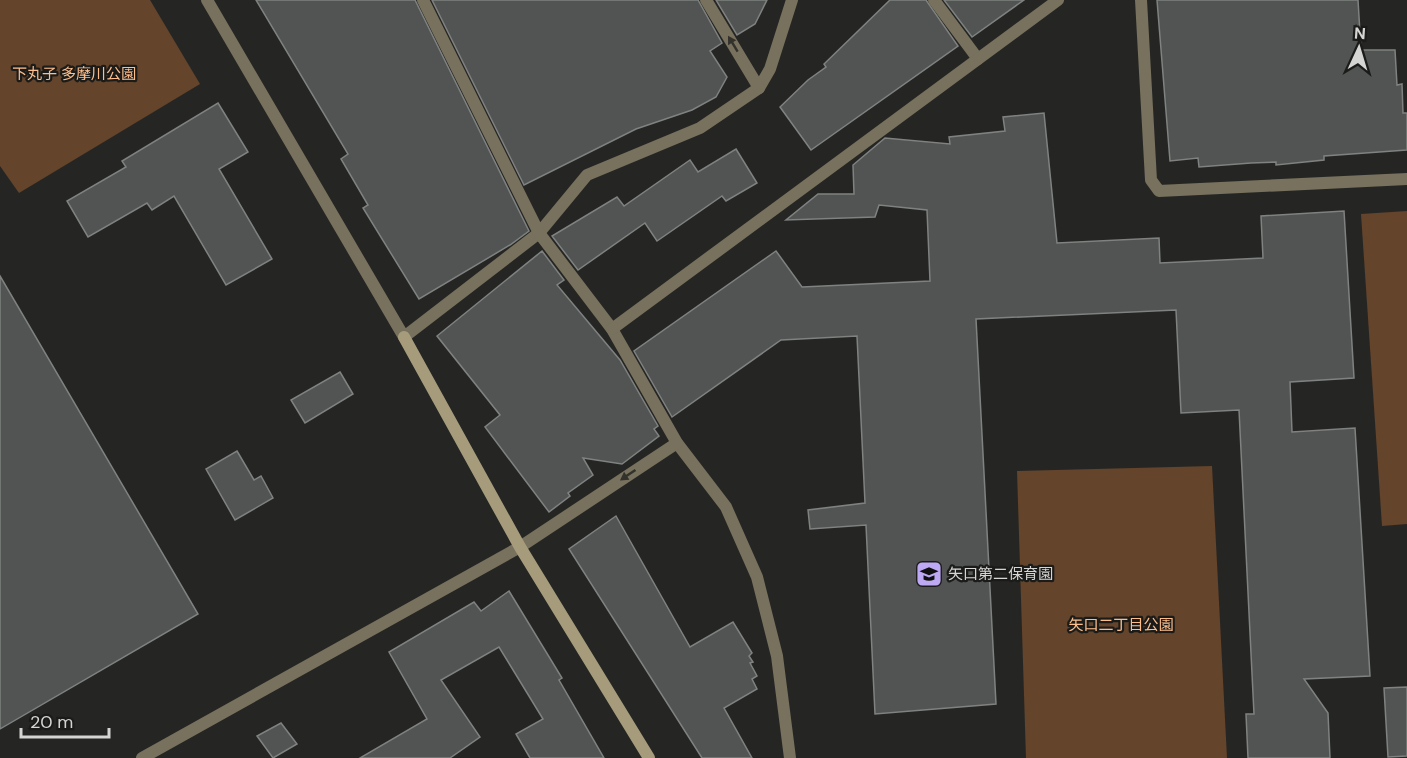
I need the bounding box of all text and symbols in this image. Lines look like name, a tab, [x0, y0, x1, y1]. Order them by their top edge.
north arrow	[1329, 18, 1389, 78]
text: N	[1353, 23, 1367, 44]
one-way arrow	[727, 36, 738, 52]
park label: 下丸子 多摩川公園	[12, 64, 136, 84]
one-way arrow	[621, 469, 637, 481]
school or university icon: 矢口第二保育園	[914, 559, 944, 589]
place label: 矢口第二保育園	[948, 564, 1053, 584]
park label: 矢口二丁目公園	[1068, 615, 1174, 635]
scale bar	[21, 701, 110, 739]
text: 20 m	[30, 710, 73, 734]

